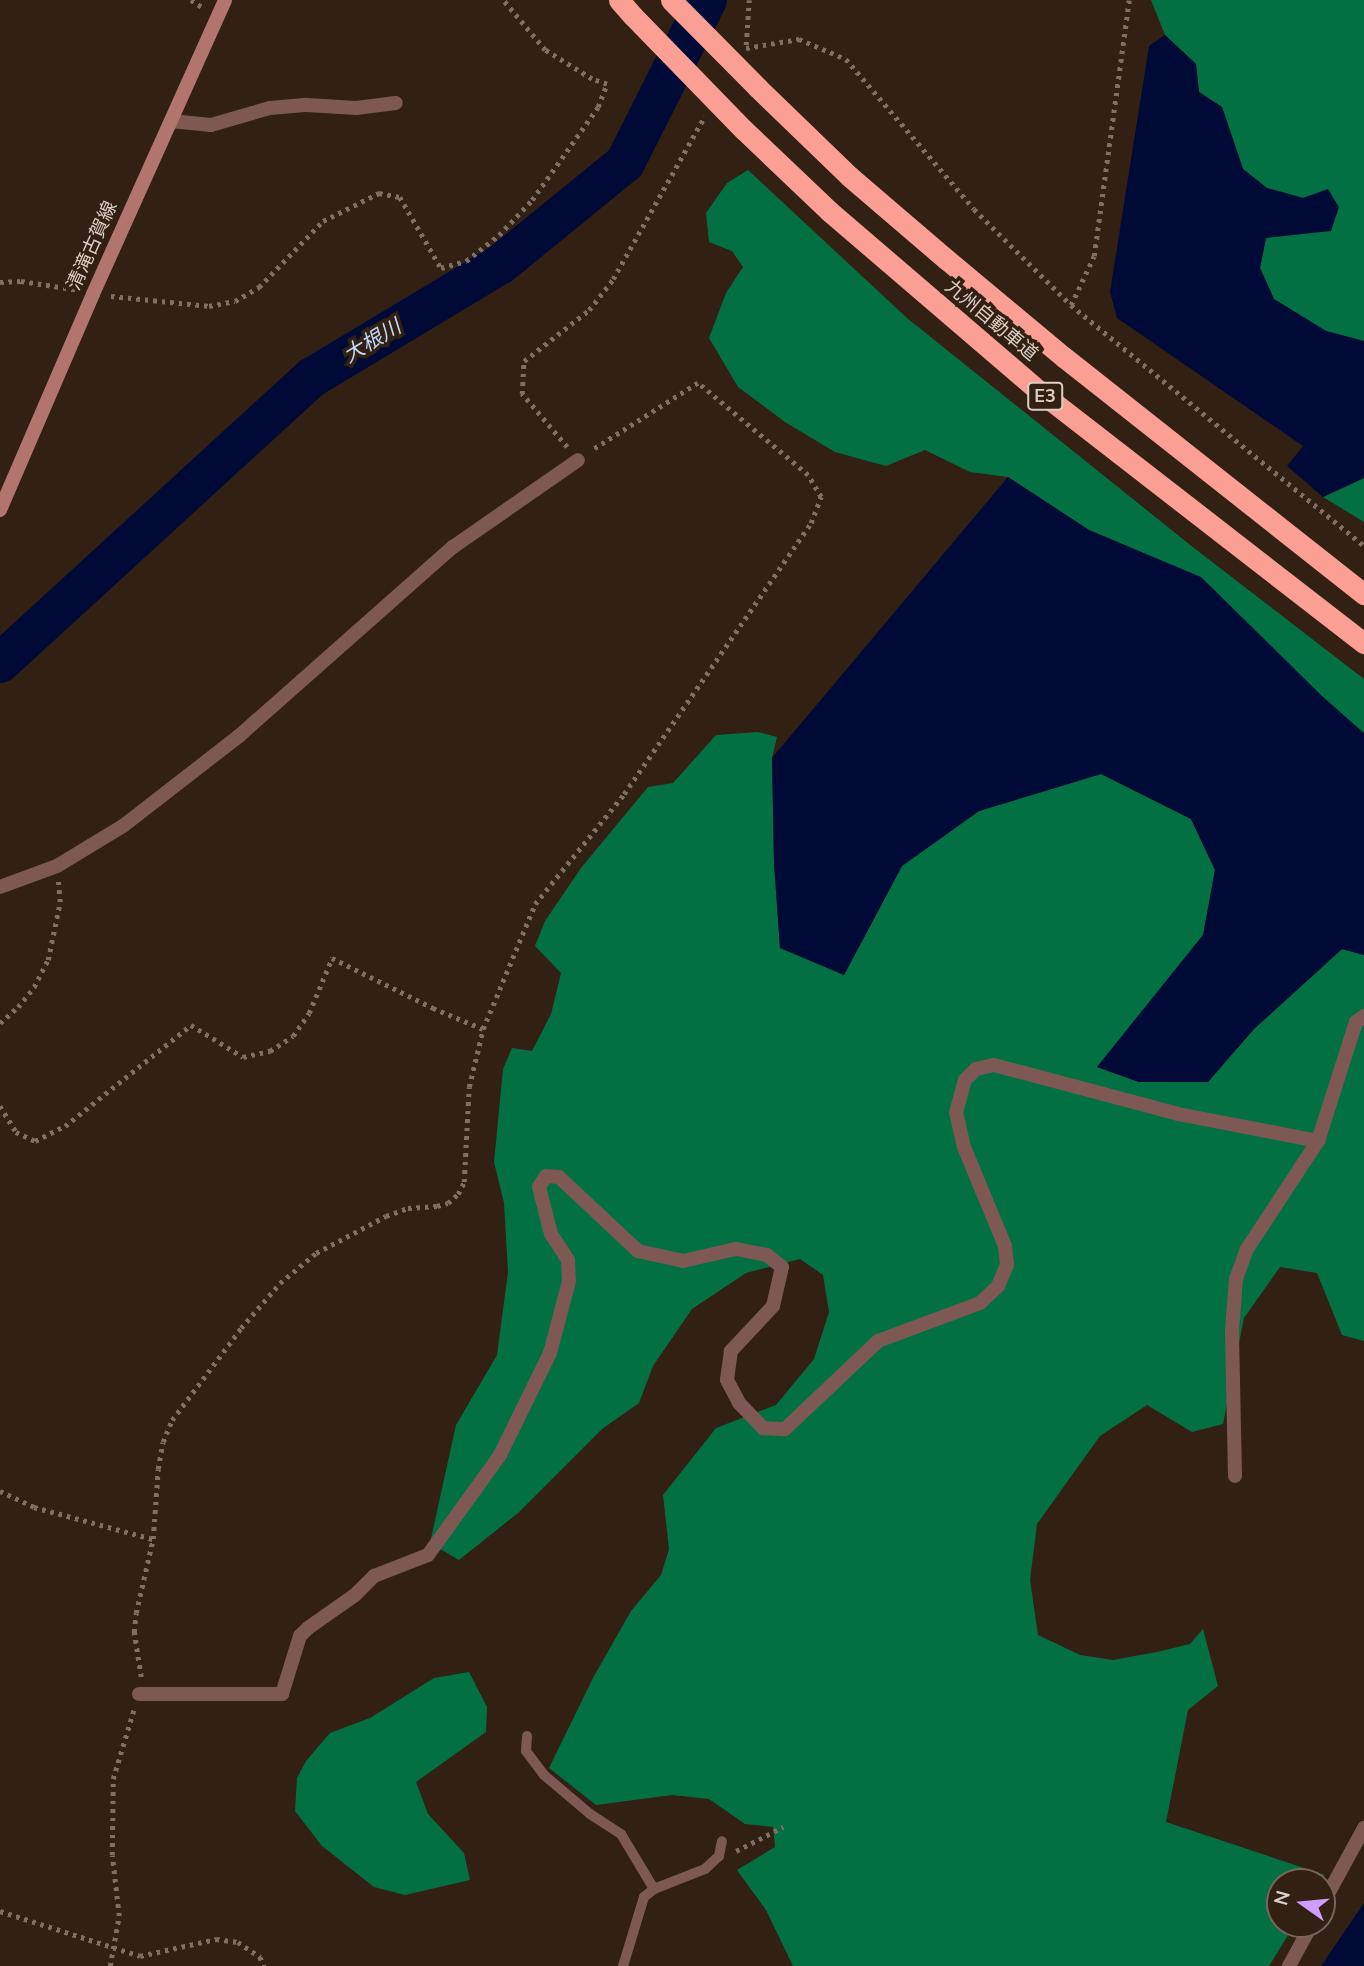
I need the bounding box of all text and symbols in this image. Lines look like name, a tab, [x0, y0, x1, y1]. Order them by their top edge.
street label: 清滝古賀線	[63, 198, 123, 294]
street label: 九州自動車道	[940, 276, 1042, 366]
water label: 大根川	[339, 314, 405, 368]
road number: E3	[1026, 382, 1064, 410]
north arrow	[1266, 1868, 1336, 1938]
text: N	[1268, 1888, 1297, 1908]

